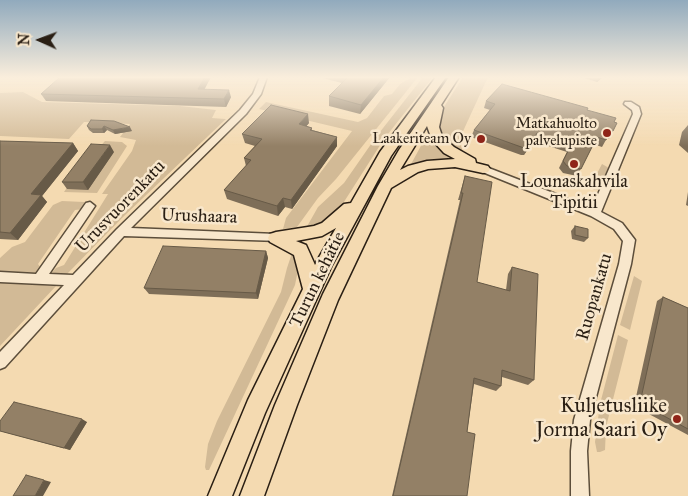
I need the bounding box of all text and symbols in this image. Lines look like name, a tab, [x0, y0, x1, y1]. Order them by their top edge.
north arrow	[15, 15, 65, 65]
text: N	[16, 33, 33, 46]
place label: Matkahuolto palvelupiste	[516, 115, 597, 150]
marker: Matkahuolto palvelupiste	[601, 127, 613, 139]
place label: Laakeriteam Oy	[372, 130, 471, 148]
marker: Laakeriteam Oy	[475, 133, 487, 145]
street label: Urusvuorenkatu	[72, 156, 170, 258]
marker: Lounaskahvila Tipitii	[568, 158, 580, 170]
place label: Lounaskahvila Tipitii	[520, 172, 628, 214]
street label: Urushaara	[160, 205, 238, 229]
street label: Turun kehätie	[286, 229, 350, 331]
street label: Ruopankatu	[572, 251, 618, 343]
place label: Kuljetusliike Jorma Saari Oy	[536, 394, 667, 444]
marker: Kuljetusliike Jorma Saari Oy	[671, 413, 683, 425]

